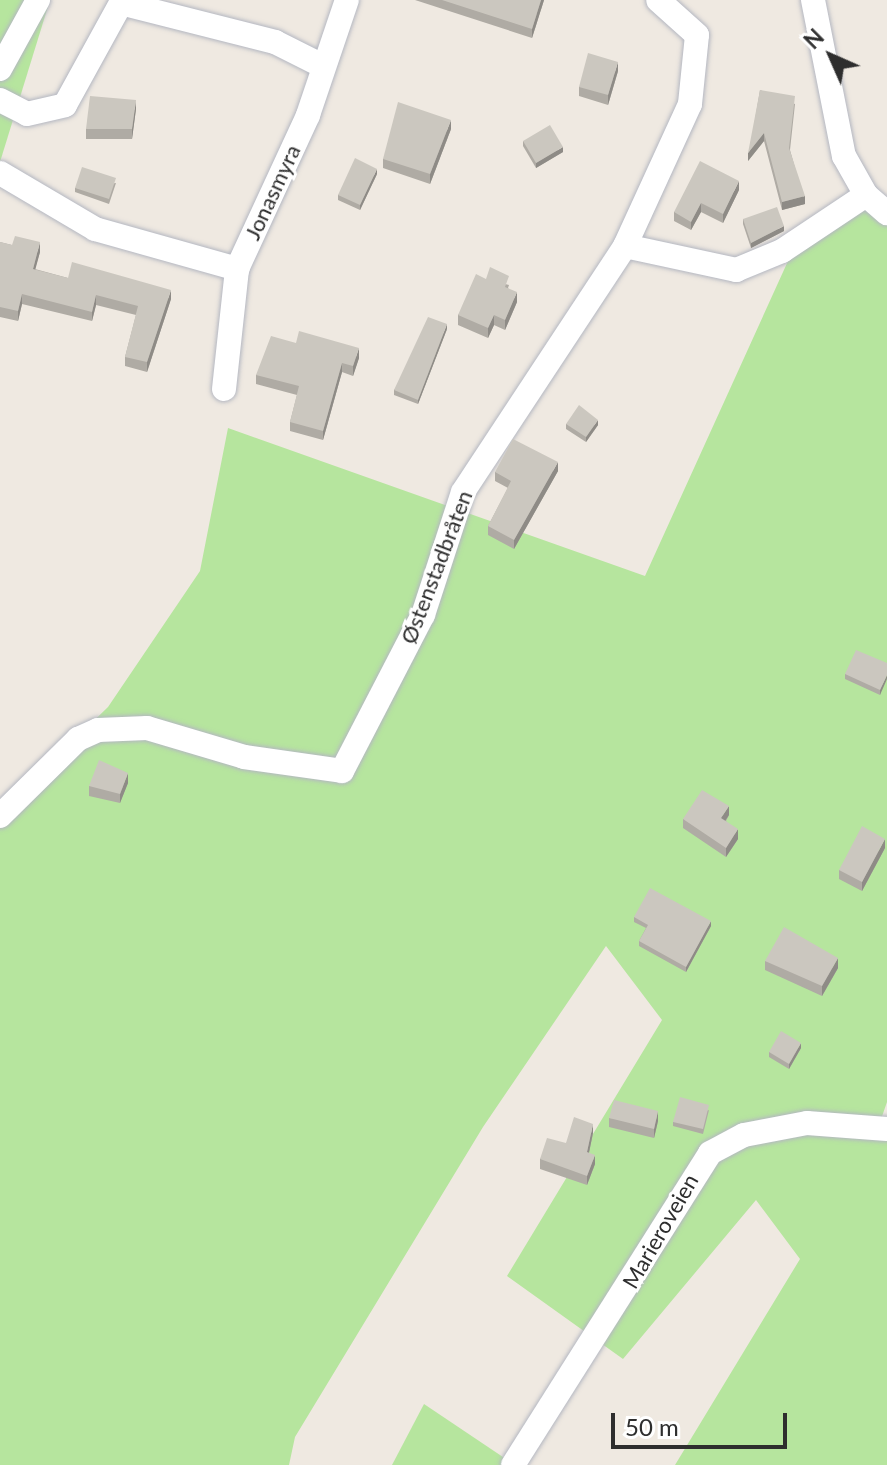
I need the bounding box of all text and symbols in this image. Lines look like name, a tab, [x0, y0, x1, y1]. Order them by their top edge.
north arrow	[791, 16, 871, 96]
text: N	[798, 23, 829, 54]
street label: Jonasmyra	[238, 140, 306, 244]
street label: Østenstadbråten	[395, 487, 477, 647]
street label: Marieroveien	[617, 1169, 703, 1293]
scale bar	[615, 1397, 791, 1447]
text: 50 m	[625, 1412, 679, 1441]

